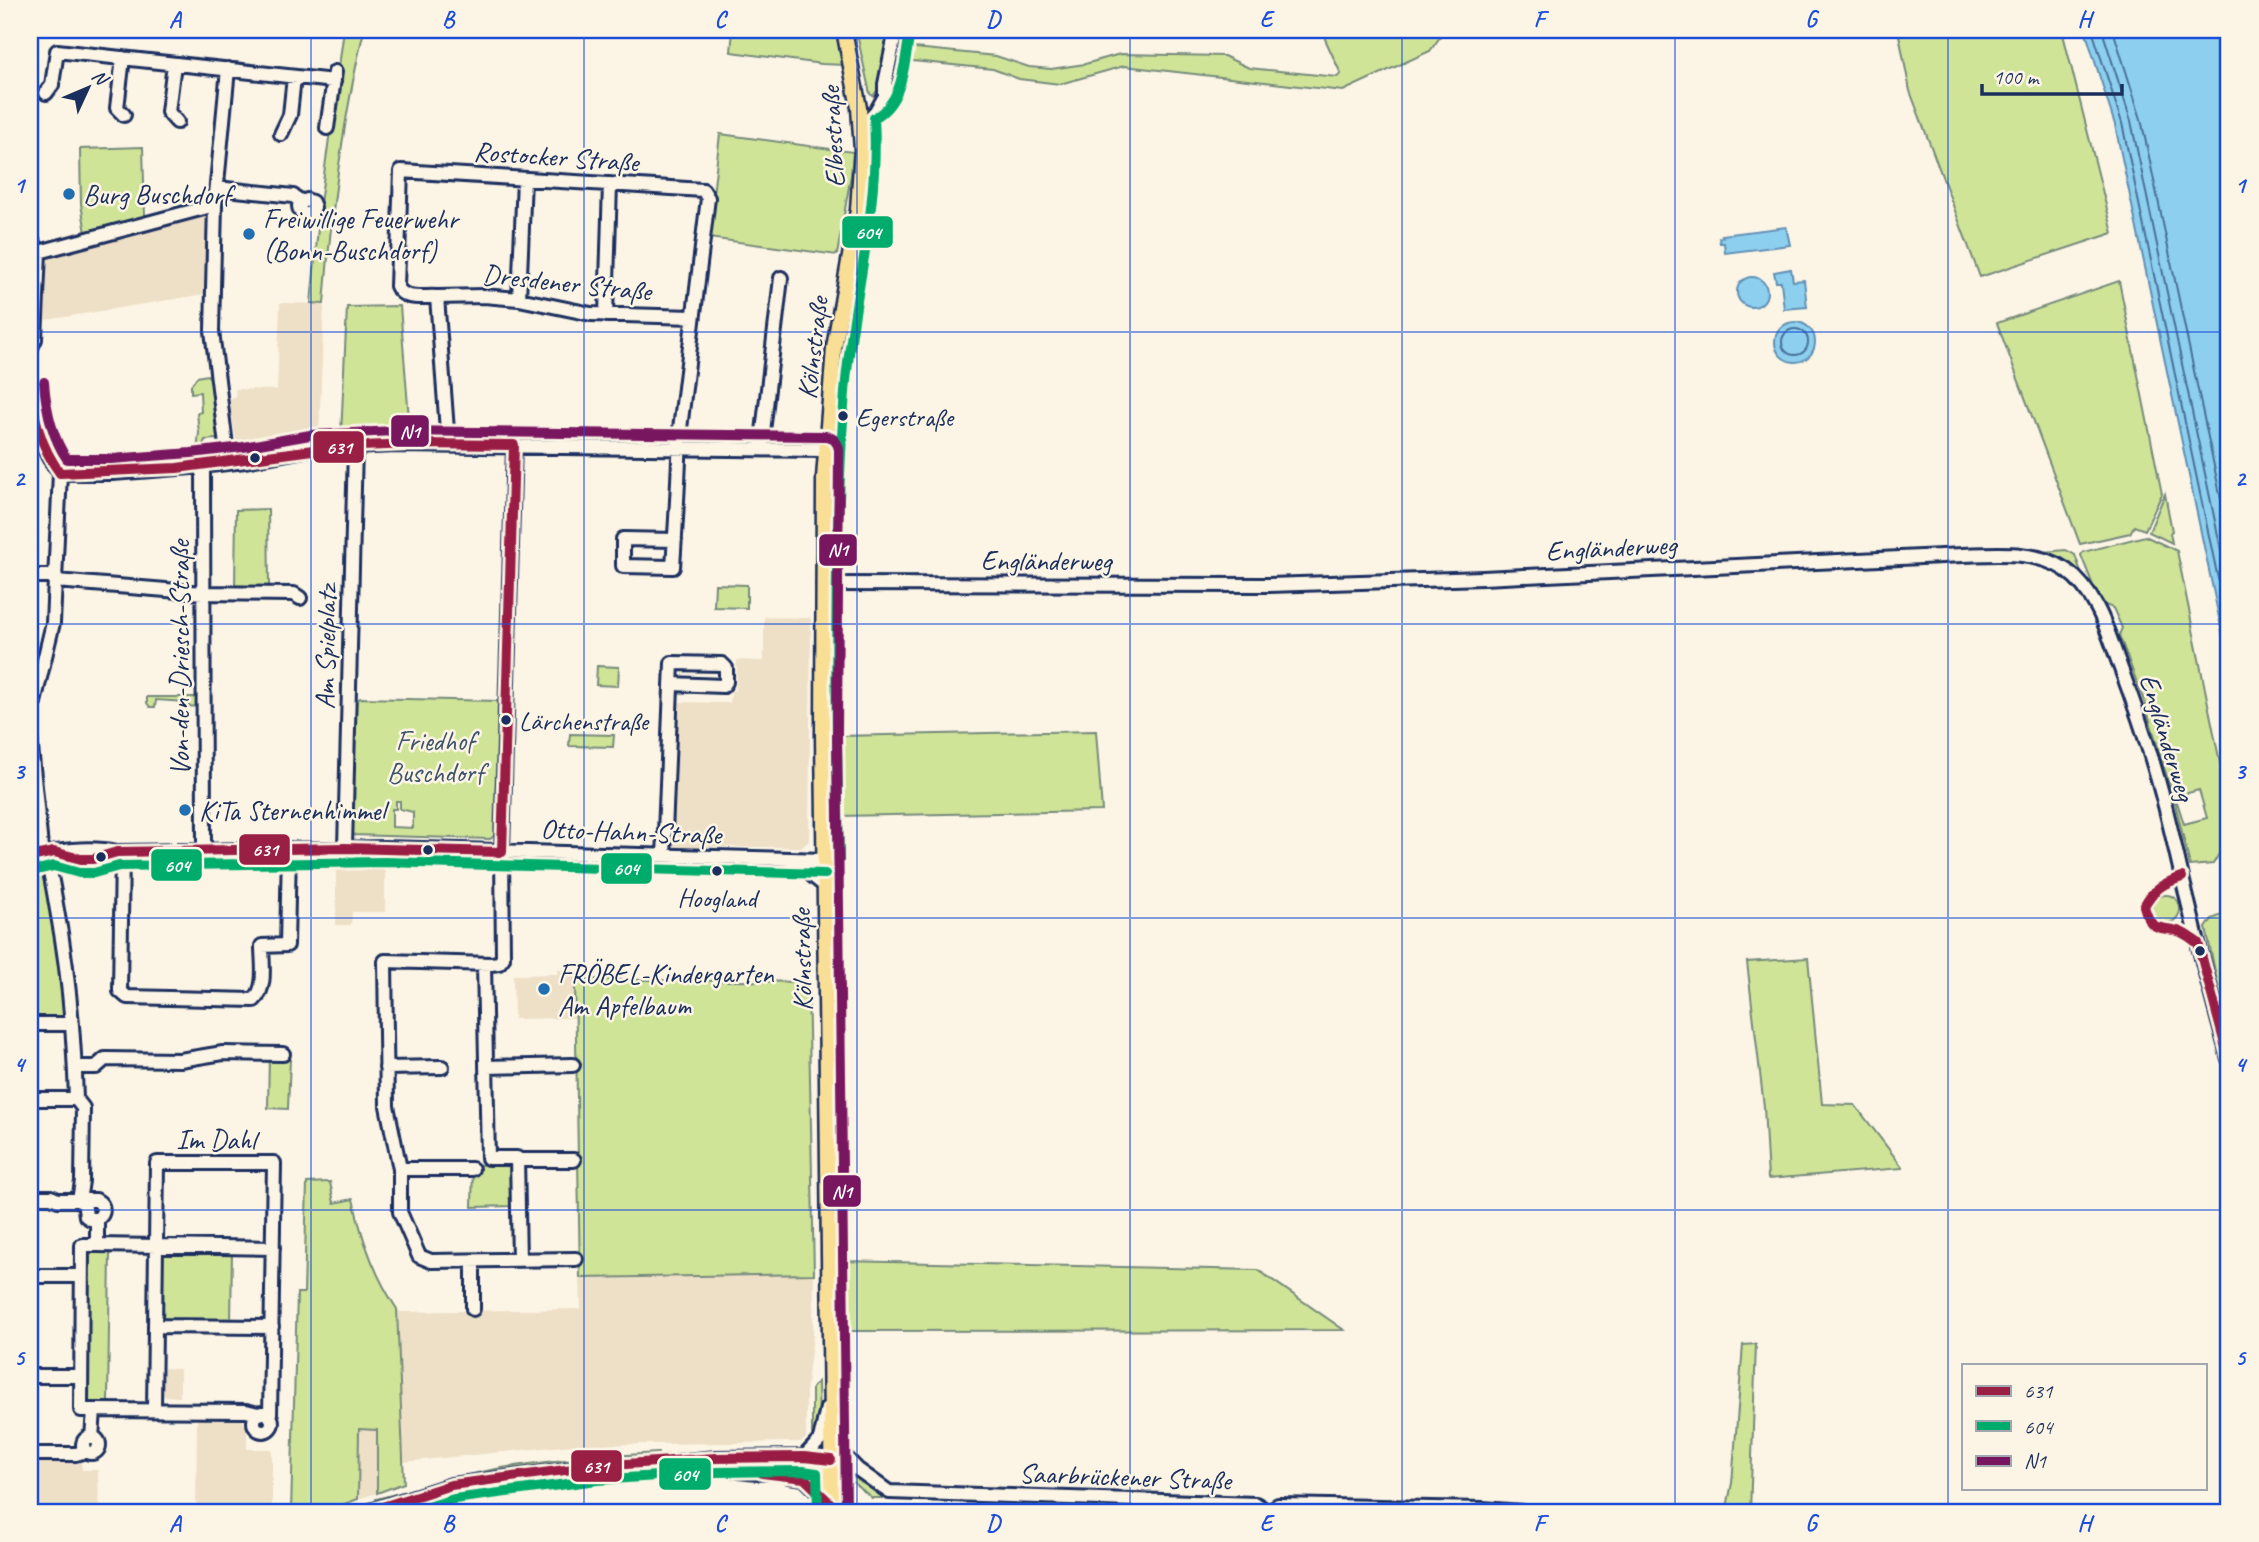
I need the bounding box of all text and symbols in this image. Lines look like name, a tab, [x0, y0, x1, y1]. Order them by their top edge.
text: A	[169, 5, 183, 34]
text: B	[442, 5, 456, 34]
text: C	[715, 5, 729, 34]
text: D	[986, 5, 1002, 34]
text: E	[1260, 5, 1276, 34]
text: F	[1534, 5, 1550, 34]
text: G	[1805, 5, 1820, 34]
text: H	[2077, 5, 2095, 34]
north arrow	[52, 52, 122, 122]
scale bar	[1982, 52, 2122, 96]
text: N	[87, 64, 114, 92]
text: 100 m	[1993, 64, 2040, 90]
street label: Elbestraße	[812, 84, 853, 188]
street label: Rostocker Straße	[472, 133, 642, 180]
text: 1	[14, 171, 27, 200]
text: 1	[2235, 171, 2248, 200]
place label: Burg Buschdorf	[83, 177, 237, 212]
marker: Burg Buschdorf	[61, 186, 77, 202]
place label: Freiwillige Feuerwehr (Bonn-Buschdorf)	[263, 201, 461, 268]
line badge: 604	[841, 215, 894, 249]
text: 604	[855, 221, 883, 245]
marker: Freiwillige Feuerwehr (Bonn-Buschdorf)	[241, 226, 257, 242]
street label: Dresdener Straße	[481, 256, 655, 309]
street label: Kölnstraße	[789, 293, 836, 401]
place label: Egerstraße	[856, 401, 955, 434]
marker: Egerstraße	[836, 409, 850, 423]
line badge: N1	[390, 414, 430, 448]
text: N1	[400, 420, 423, 444]
line badge: 631	[312, 430, 365, 464]
text: 631	[326, 436, 354, 460]
unlabelled marker	[248, 451, 262, 465]
text: 2	[14, 464, 27, 493]
text: 2	[2235, 464, 2248, 493]
street label: Engländerweg	[1545, 526, 1679, 568]
line badge: N1	[818, 533, 858, 567]
street label: Von-den-Driesch-Straße	[162, 538, 197, 776]
text: N1	[828, 538, 851, 562]
street label: Engländerweg	[981, 543, 1113, 578]
street label: Am Spielplatz	[307, 581, 344, 710]
street label: Engländerweg	[2132, 670, 2204, 807]
place label: Lärchenstraße	[519, 705, 650, 738]
marker: Lärchenstraße	[499, 713, 513, 727]
park label: Friedhof Buschdorf	[387, 723, 490, 790]
text: 3	[14, 757, 27, 786]
text: 3	[2235, 757, 2248, 786]
place label: KiTa Sternenhimmel	[199, 793, 390, 828]
marker: KiTa Sternenhimmel	[177, 802, 193, 818]
street label: Otto-Hahn-Straße	[540, 811, 724, 852]
line badge: 631	[238, 833, 291, 866]
text: 631	[252, 838, 280, 862]
unlabelled marker	[421, 843, 435, 857]
line badge: 604	[150, 848, 203, 882]
unlabelled marker	[94, 850, 108, 864]
line badge: 604	[600, 852, 653, 885]
text: 604	[164, 854, 192, 878]
text: 604	[613, 857, 641, 881]
marker: Hoogland	[710, 864, 724, 878]
place label: Hoogland	[677, 882, 760, 915]
street label: Kölnstraße	[783, 907, 820, 1012]
unlabelled marker	[2193, 944, 2207, 958]
place label: FRÖBEL-Kindergarten Am Apfelbaum	[558, 956, 775, 1023]
marker: FRÖBEL-Kindergarten Am Apfelbaum	[536, 981, 552, 997]
text: 4	[14, 1050, 27, 1079]
text: 4	[2235, 1050, 2248, 1079]
street label: Im Dahl	[176, 1122, 261, 1157]
line badge: N1	[822, 1174, 862, 1208]
text: N1	[832, 1180, 855, 1204]
text: 5	[14, 1343, 26, 1372]
text: 5	[2235, 1343, 2247, 1372]
legend	[1962, 1364, 2206, 1490]
text: 631	[2024, 1378, 2054, 1404]
text: 604	[2024, 1414, 2055, 1440]
text: N1	[2024, 1448, 2048, 1474]
line badge: 631	[570, 1449, 623, 1483]
text: 631	[583, 1455, 611, 1479]
street label: Saarbrückener Straße	[1018, 1455, 1233, 1498]
line badge: 604	[658, 1457, 712, 1491]
text: 604	[672, 1463, 700, 1487]
text: A	[169, 1509, 183, 1538]
text: B	[442, 1509, 456, 1538]
text: C	[715, 1509, 729, 1538]
text: D	[986, 1509, 1002, 1538]
text: E	[1260, 1509, 1276, 1538]
text: F	[1534, 1509, 1550, 1538]
text: G	[1805, 1509, 1820, 1538]
text: H	[2077, 1509, 2095, 1538]

